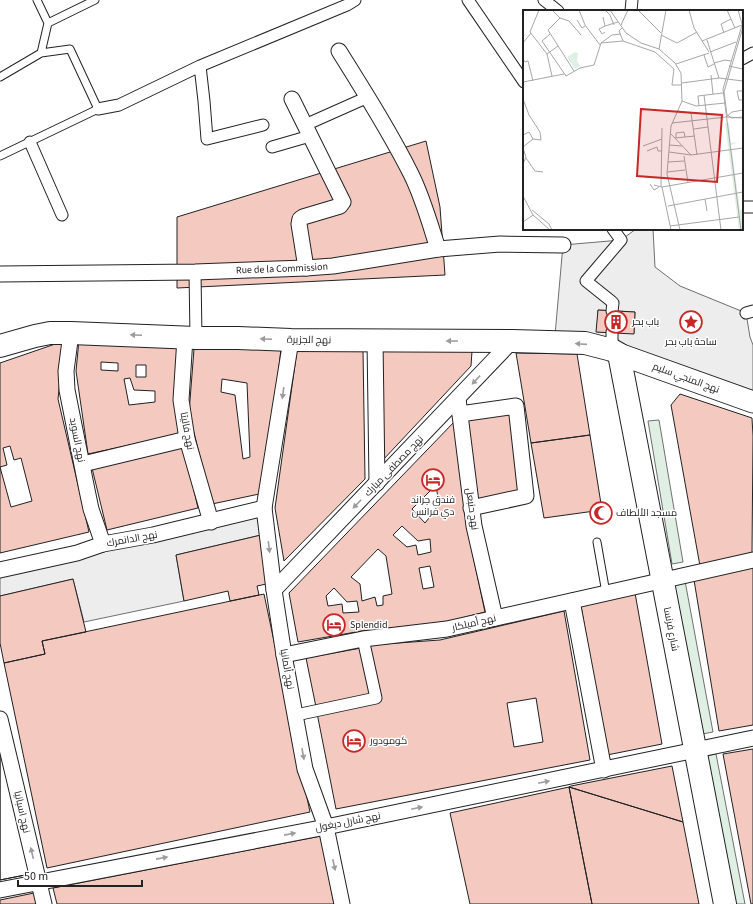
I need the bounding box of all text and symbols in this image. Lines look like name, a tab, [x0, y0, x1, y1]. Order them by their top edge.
inset map	[523, 10, 743, 230]
street label: Rue de la Commission	[236, 259, 328, 278]
building icon: باب بحر	[603, 309, 629, 335]
place icon: ساحة باب بحر	[678, 309, 704, 335]
place label: باب بحر	[631, 315, 659, 329]
one-way arrow	[130, 332, 142, 339]
street label: نهج الجزيرة	[287, 333, 331, 347]
place label: ساحة باب بحر	[664, 335, 717, 349]
one-way arrow	[259, 336, 272, 342]
one-way arrow	[445, 338, 458, 344]
one-way arrow	[575, 340, 587, 347]
street label: نهج المنجي سليم	[651, 359, 721, 397]
one-way arrow	[471, 375, 481, 385]
one-way arrow	[280, 387, 286, 399]
street label: نهج فاليتا	[176, 411, 198, 451]
street label: نهج السويد	[66, 416, 88, 464]
street label: نهج مصطفى مبارك	[361, 432, 427, 500]
hotel icon: فندق جراند دي فرانس	[420, 467, 446, 493]
street label: نهج حنبعل	[462, 487, 482, 531]
place label: فندق جراند دي فرانس	[411, 493, 455, 519]
one-way arrow	[352, 499, 362, 509]
mosque icon: مسجد الألطاف	[588, 500, 614, 526]
place label: مسجد الألطاف	[616, 506, 677, 520]
street label: نهج الدانمرك	[106, 528, 158, 550]
one-way arrow	[266, 541, 272, 553]
street label: شارع فرنسا	[660, 606, 682, 652]
street label: نهج أميلكار	[450, 611, 497, 635]
hotel icon: Splendid	[321, 612, 347, 638]
place label: Splendid	[350, 618, 387, 632]
street label: نهج ألمانيا	[277, 647, 297, 691]
hotel icon: كومودور	[341, 728, 367, 754]
place label: كومودور	[369, 734, 407, 748]
one-way arrow	[300, 748, 306, 760]
one-way arrow	[538, 779, 551, 785]
street label: نهج اسبانيا	[10, 789, 34, 835]
one-way arrow	[411, 805, 423, 811]
street label: نهج شارل ديغول	[314, 809, 382, 835]
one-way arrow	[283, 831, 296, 837]
one-way arrow	[28, 846, 34, 859]
one-way arrow	[156, 855, 168, 861]
one-way arrow	[332, 859, 338, 871]
scale bar	[18, 862, 142, 888]
text: 50 m	[24, 868, 48, 885]

